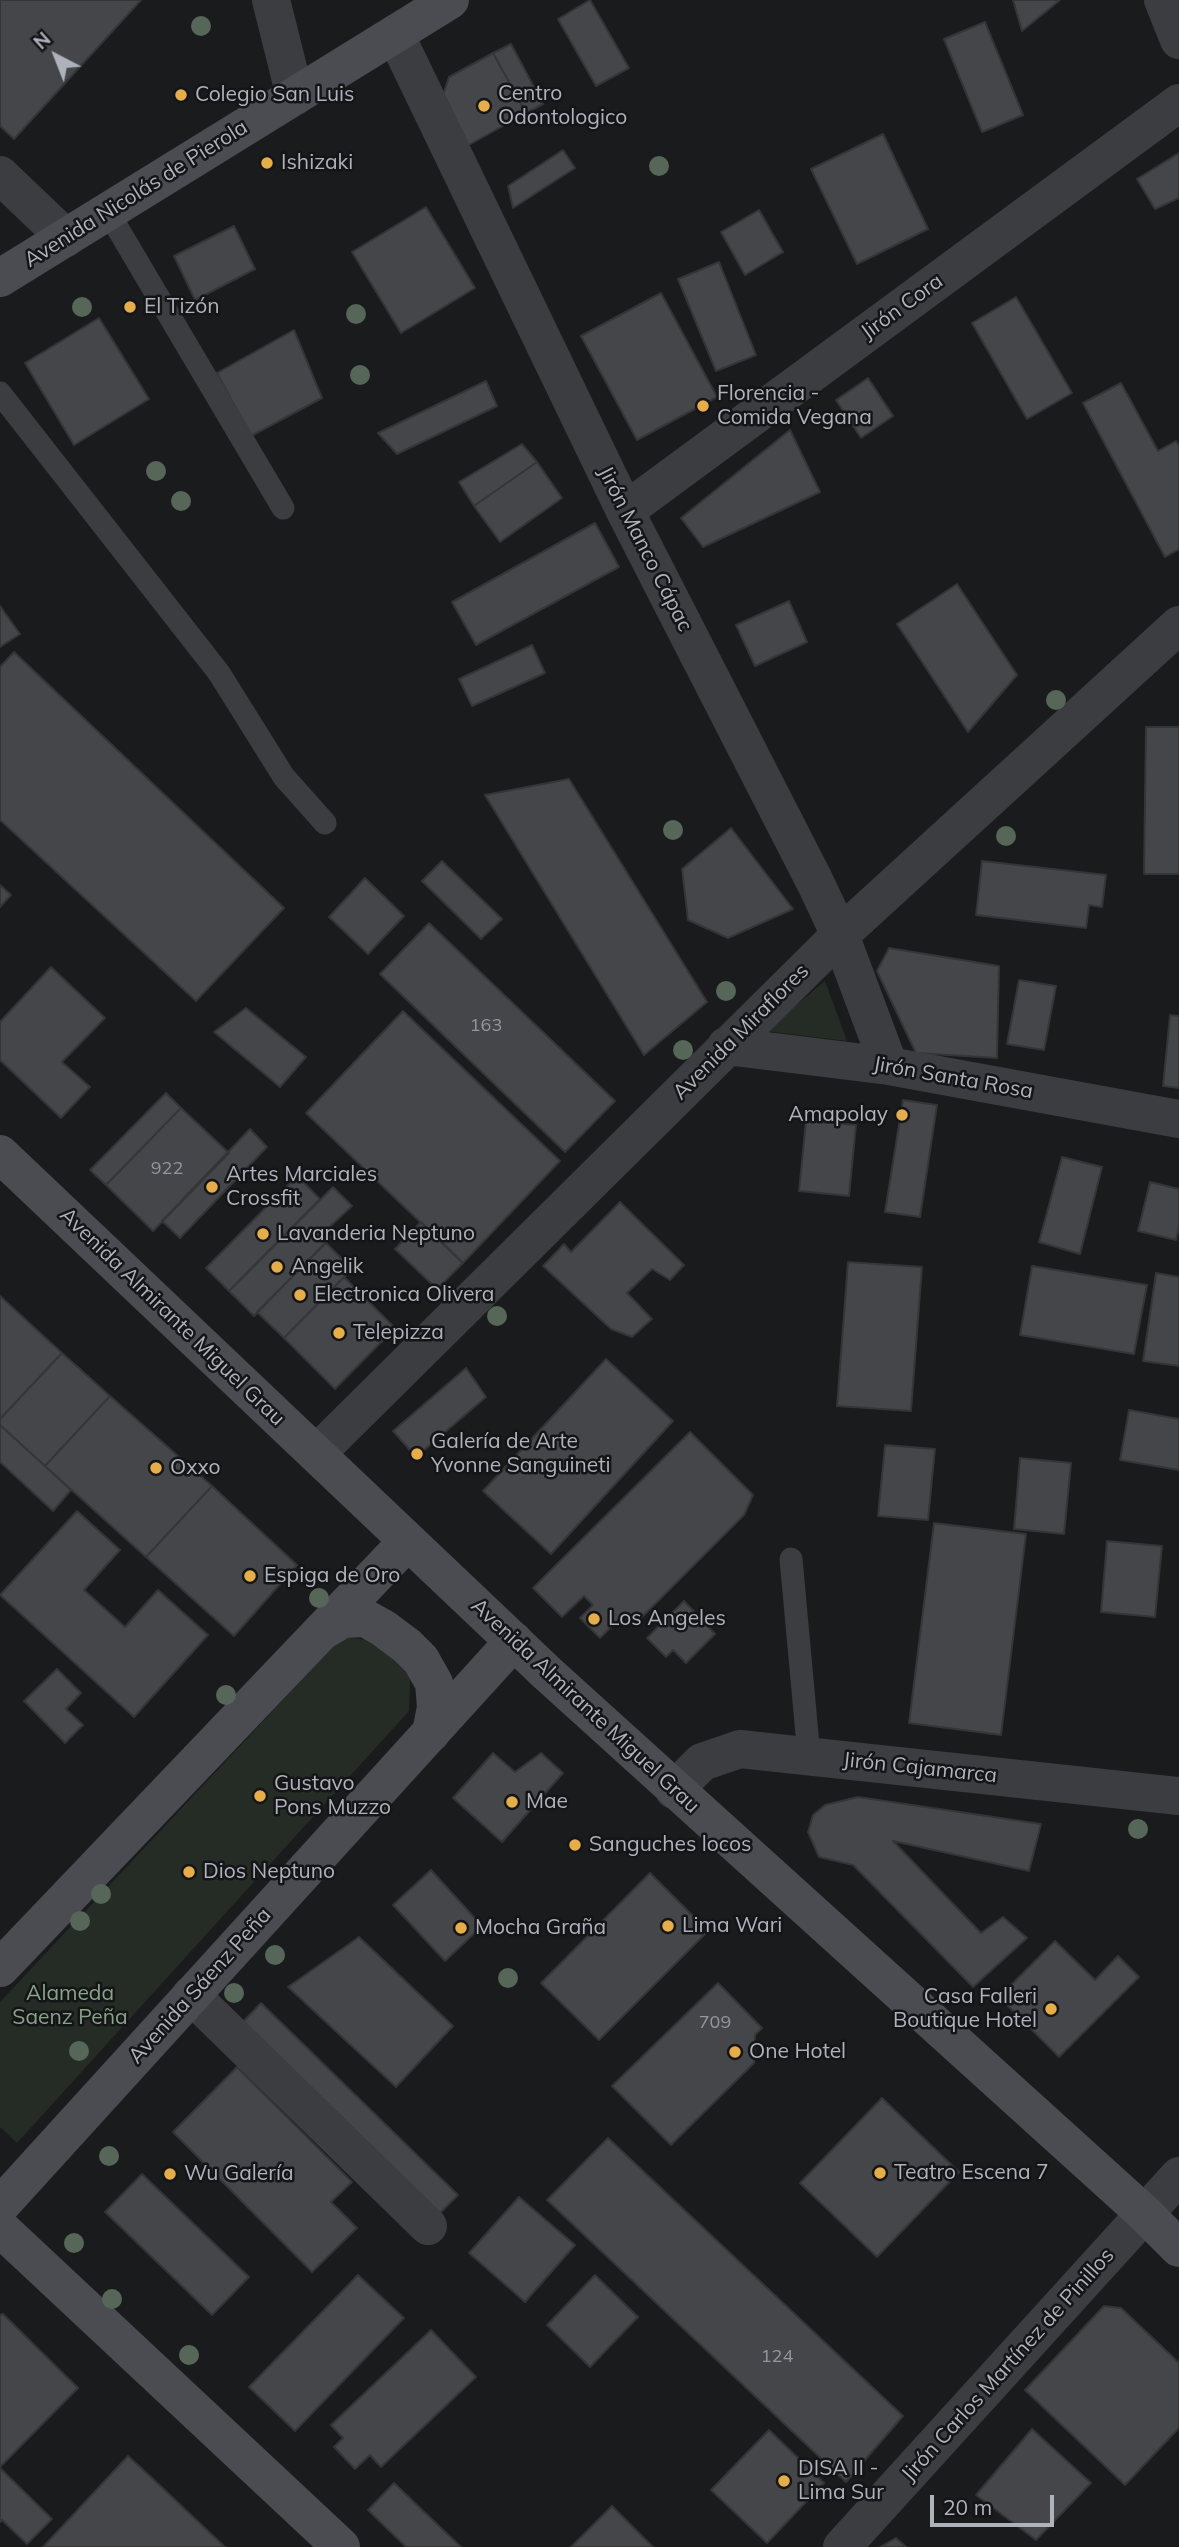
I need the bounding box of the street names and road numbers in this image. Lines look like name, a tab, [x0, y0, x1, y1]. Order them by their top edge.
street label: Avenida Nicolás de Pierola	[20, 115, 252, 273]
street label: Jirón Cora	[856, 269, 948, 345]
street label: Jirón Manco Cápac	[592, 462, 698, 636]
street label: Avenida Miraflores	[668, 959, 814, 1105]
street label: Jirón Santa Rosa	[871, 1052, 1035, 1104]
street label: Avenida Almirante Miguel Grau	[54, 1203, 290, 1431]
street label: Avenida Almirante Miguel Grau	[466, 1593, 704, 1819]
street label: Jirón Cajamarca	[842, 1747, 998, 1789]
street label: Avenida Sáenz Peña	[124, 1903, 276, 2069]
street label: Jirón Carlos Martínez de Pinillos	[896, 2243, 1120, 2487]

